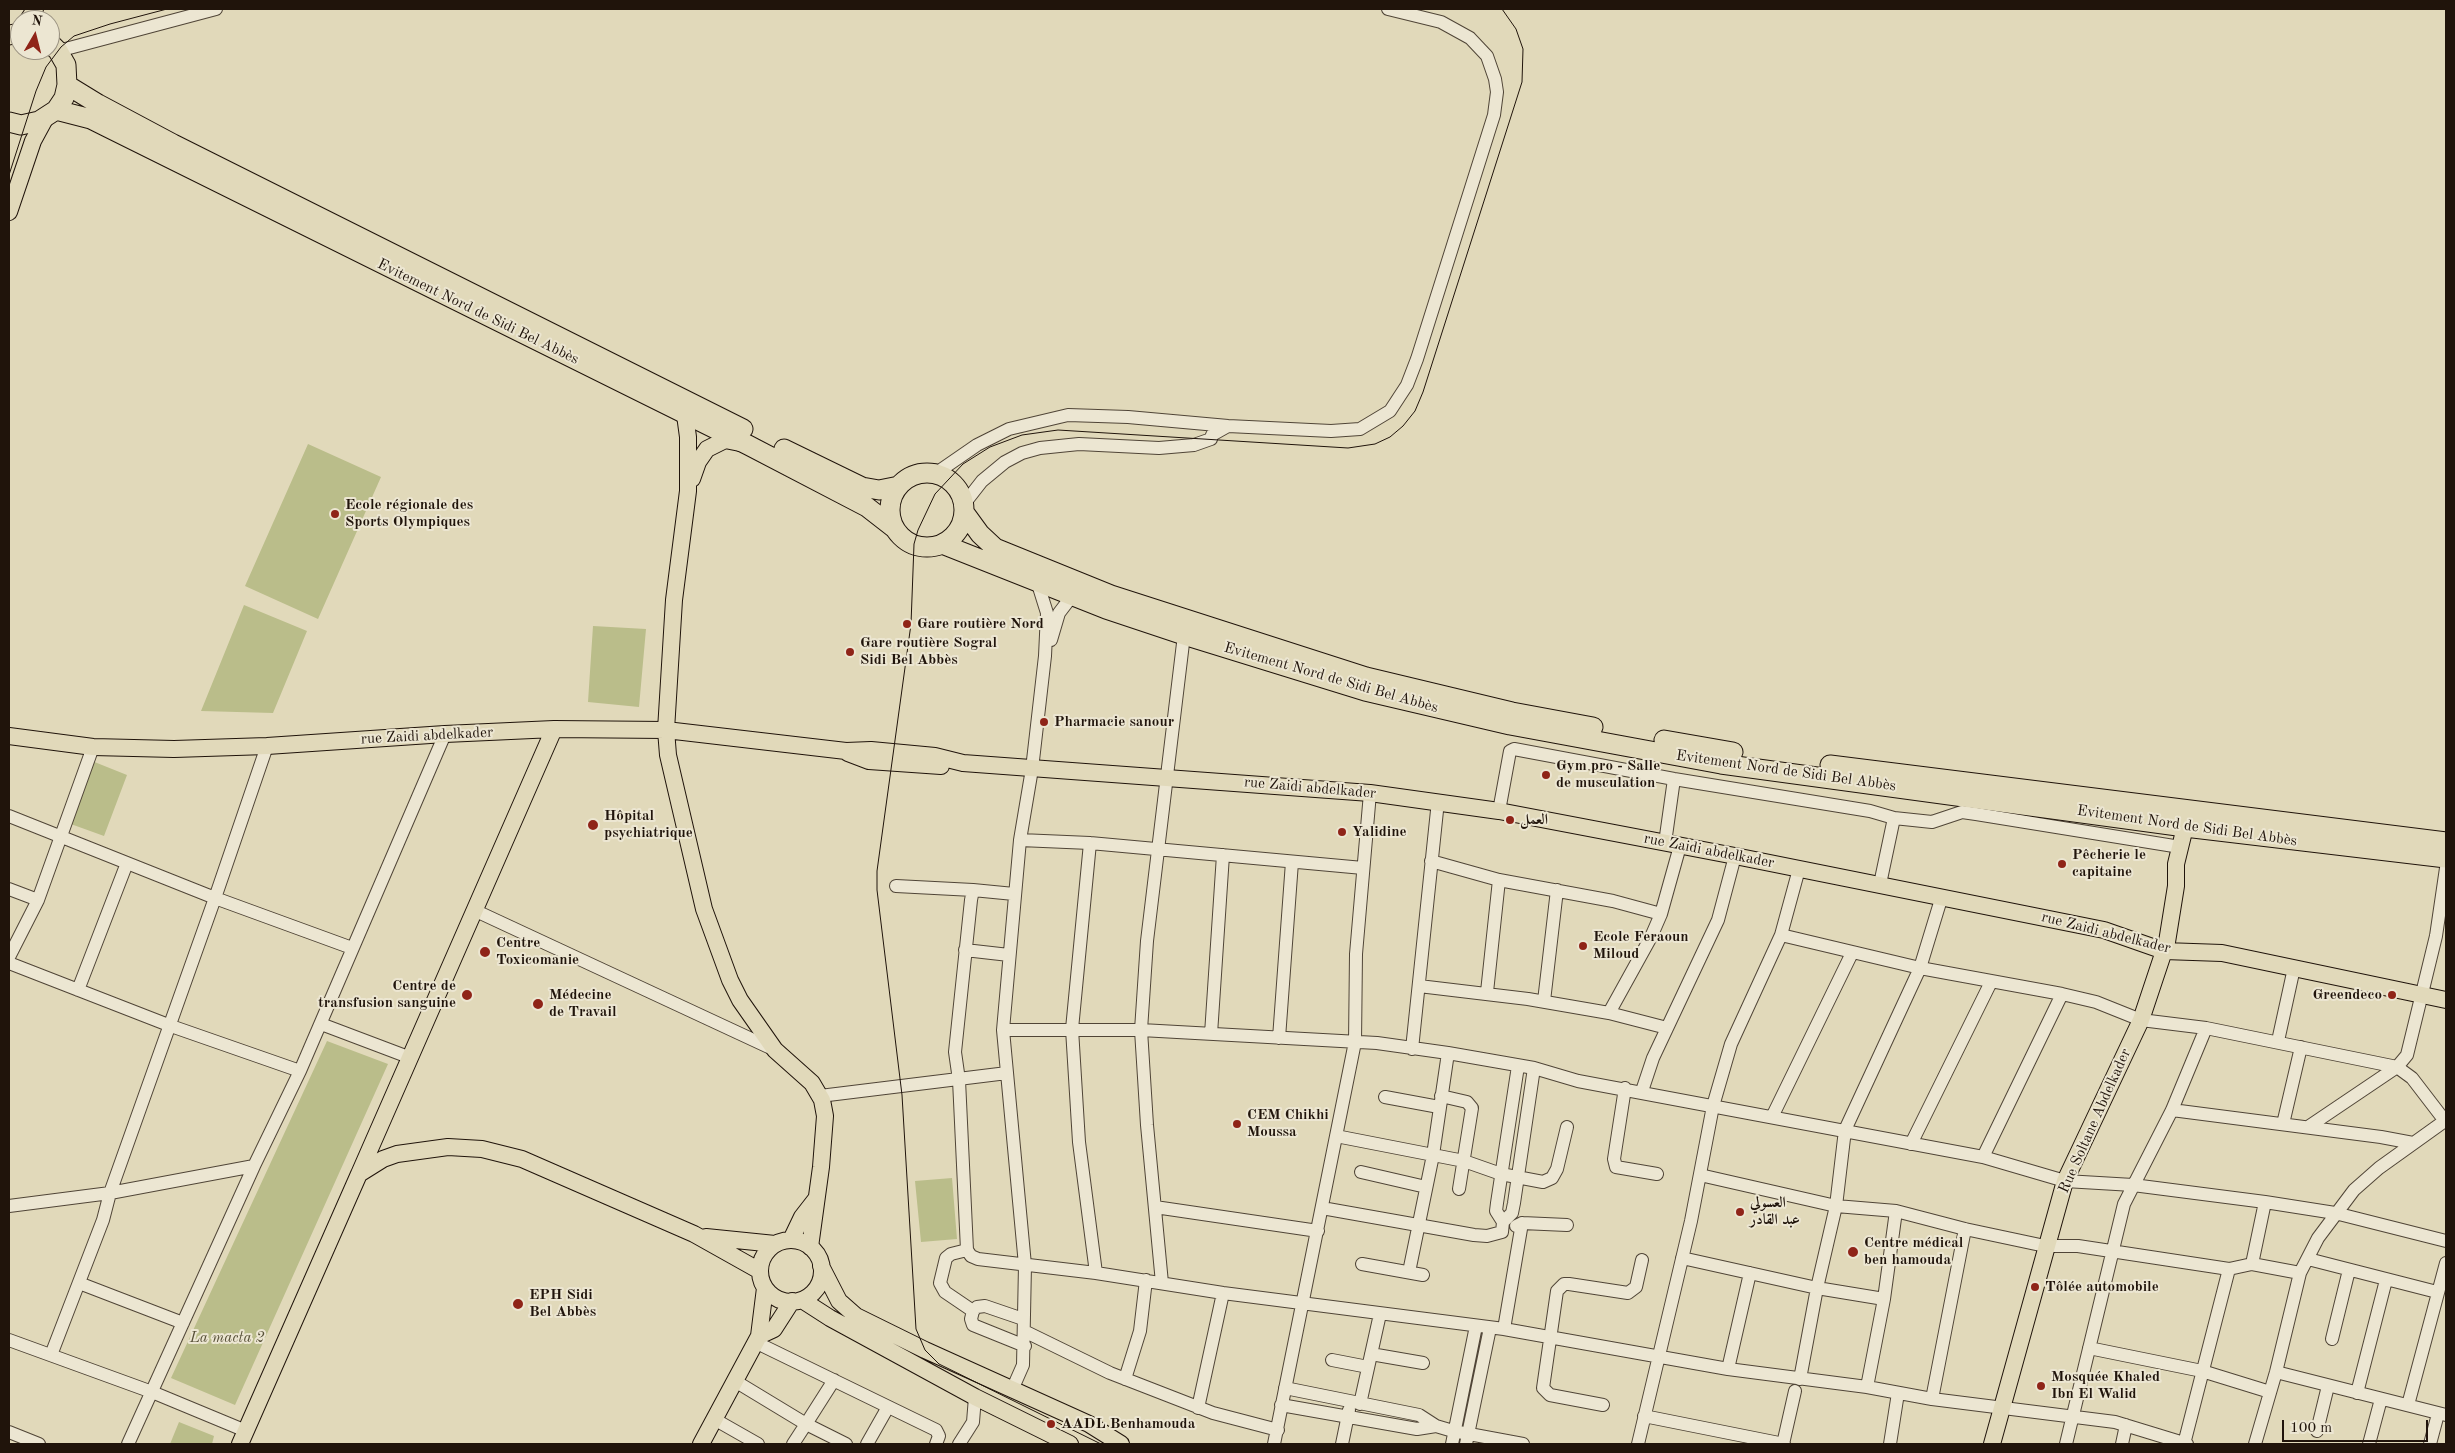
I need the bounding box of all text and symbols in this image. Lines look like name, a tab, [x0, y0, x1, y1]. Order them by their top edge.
north arrow	[10, 10, 60, 60]
text: N	[31, 13, 43, 29]
street label: Evitement Nord de Sidi Bel Abbès	[374, 255, 582, 369]
place label: Ecole régionale des Sports Olympiques	[345, 496, 473, 531]
marker: Ecole régionale des Sports Olympiques	[329, 508, 341, 520]
place label: Gare routière Nord	[917, 615, 1044, 633]
marker: Gare routière Nord	[901, 618, 913, 630]
place label: Gare routière Sogral Sidi Bel Abbès	[860, 634, 997, 669]
street label: Evitement Nord de Sidi Bel Abbès	[1222, 639, 1440, 717]
marker: Gare routière Sogral Sidi Bel Abbès	[844, 646, 856, 658]
place label: Pharmacie sanour	[1054, 713, 1174, 731]
marker: Pharmacie sanour	[1038, 716, 1050, 728]
street label: rue Zaidi abdelkader	[360, 724, 494, 748]
street label: Evitement Nord de Sidi Bel Abbès	[1675, 747, 1897, 795]
place label: Gym pro - Salle de musculation	[1556, 757, 1660, 792]
marker: Gym pro - Salle de musculation	[1540, 769, 1552, 781]
street label: rue Zaidi abdelkader	[1243, 773, 1377, 803]
street label: Evitement Nord de Sidi Bel Abbès	[2076, 802, 2298, 850]
place label: Hôpital psychiatrique	[604, 807, 693, 842]
place label: العمل	[1520, 811, 1548, 829]
marker: العمل	[1504, 814, 1516, 826]
marker: Hôpital psychiatrique	[586, 818, 600, 832]
place label: Yalidine	[1352, 823, 1407, 841]
marker: Yalidine	[1336, 826, 1348, 838]
street label: rue Zaidi abdelkader	[1642, 830, 1776, 872]
place label: Pêcherie le capitaine	[2072, 846, 2146, 881]
marker: Pêcherie le capitaine	[2056, 858, 2068, 870]
street label: rue Zaidi abdelkader	[2040, 908, 2172, 958]
place label: Ecole Feraoun Miloud	[1593, 928, 1689, 963]
place label: Centre Toxicomanie	[496, 934, 579, 969]
marker: Ecole Feraoun Miloud	[1577, 940, 1589, 952]
marker: Centre Toxicomanie	[478, 945, 492, 959]
place label: Centre de transfusion sanguine	[318, 977, 456, 1012]
place label: Médecine de Travail	[549, 986, 616, 1021]
place label: Greendeco	[2312, 986, 2382, 1004]
marker: Centre de transfusion sanguine	[460, 988, 474, 1002]
marker: Greendeco	[2386, 989, 2398, 1001]
marker: Médecine de Travail	[531, 997, 545, 1011]
street label: Rue Soltane Abdelkader	[2055, 1046, 2135, 1196]
place label: CEM Chikhi Moussa	[1247, 1106, 1329, 1141]
marker: CEM Chikhi Moussa	[1231, 1118, 1243, 1130]
place label: العسولي عبد القادر	[1750, 1194, 1800, 1229]
marker: العسولي عبد القادر	[1734, 1206, 1746, 1218]
place label: Centre médical ben hamouda	[1864, 1234, 1963, 1269]
marker: Centre médical ben hamouda	[1846, 1245, 1860, 1259]
place label: Tôlée automobile	[2045, 1278, 2159, 1296]
marker: Tôlée automobile	[2029, 1281, 2041, 1293]
place label: EPH Sidi Bel Abbès	[529, 1286, 596, 1321]
marker: EPH Sidi Bel Abbès	[511, 1297, 525, 1311]
park label: La macta 2	[190, 1329, 264, 1347]
place label: Mosquée Khaled Ibn El Walid	[2051, 1368, 2160, 1403]
marker: Mosquée Khaled Ibn El Walid	[2035, 1380, 2047, 1392]
scale bar	[2285, 1410, 2431, 1442]
place label: AADL Benhamouda	[1061, 1415, 1195, 1433]
marker: AADL Benhamouda	[1045, 1418, 1057, 1430]
text: 100 m	[2290, 1421, 2332, 1436]

